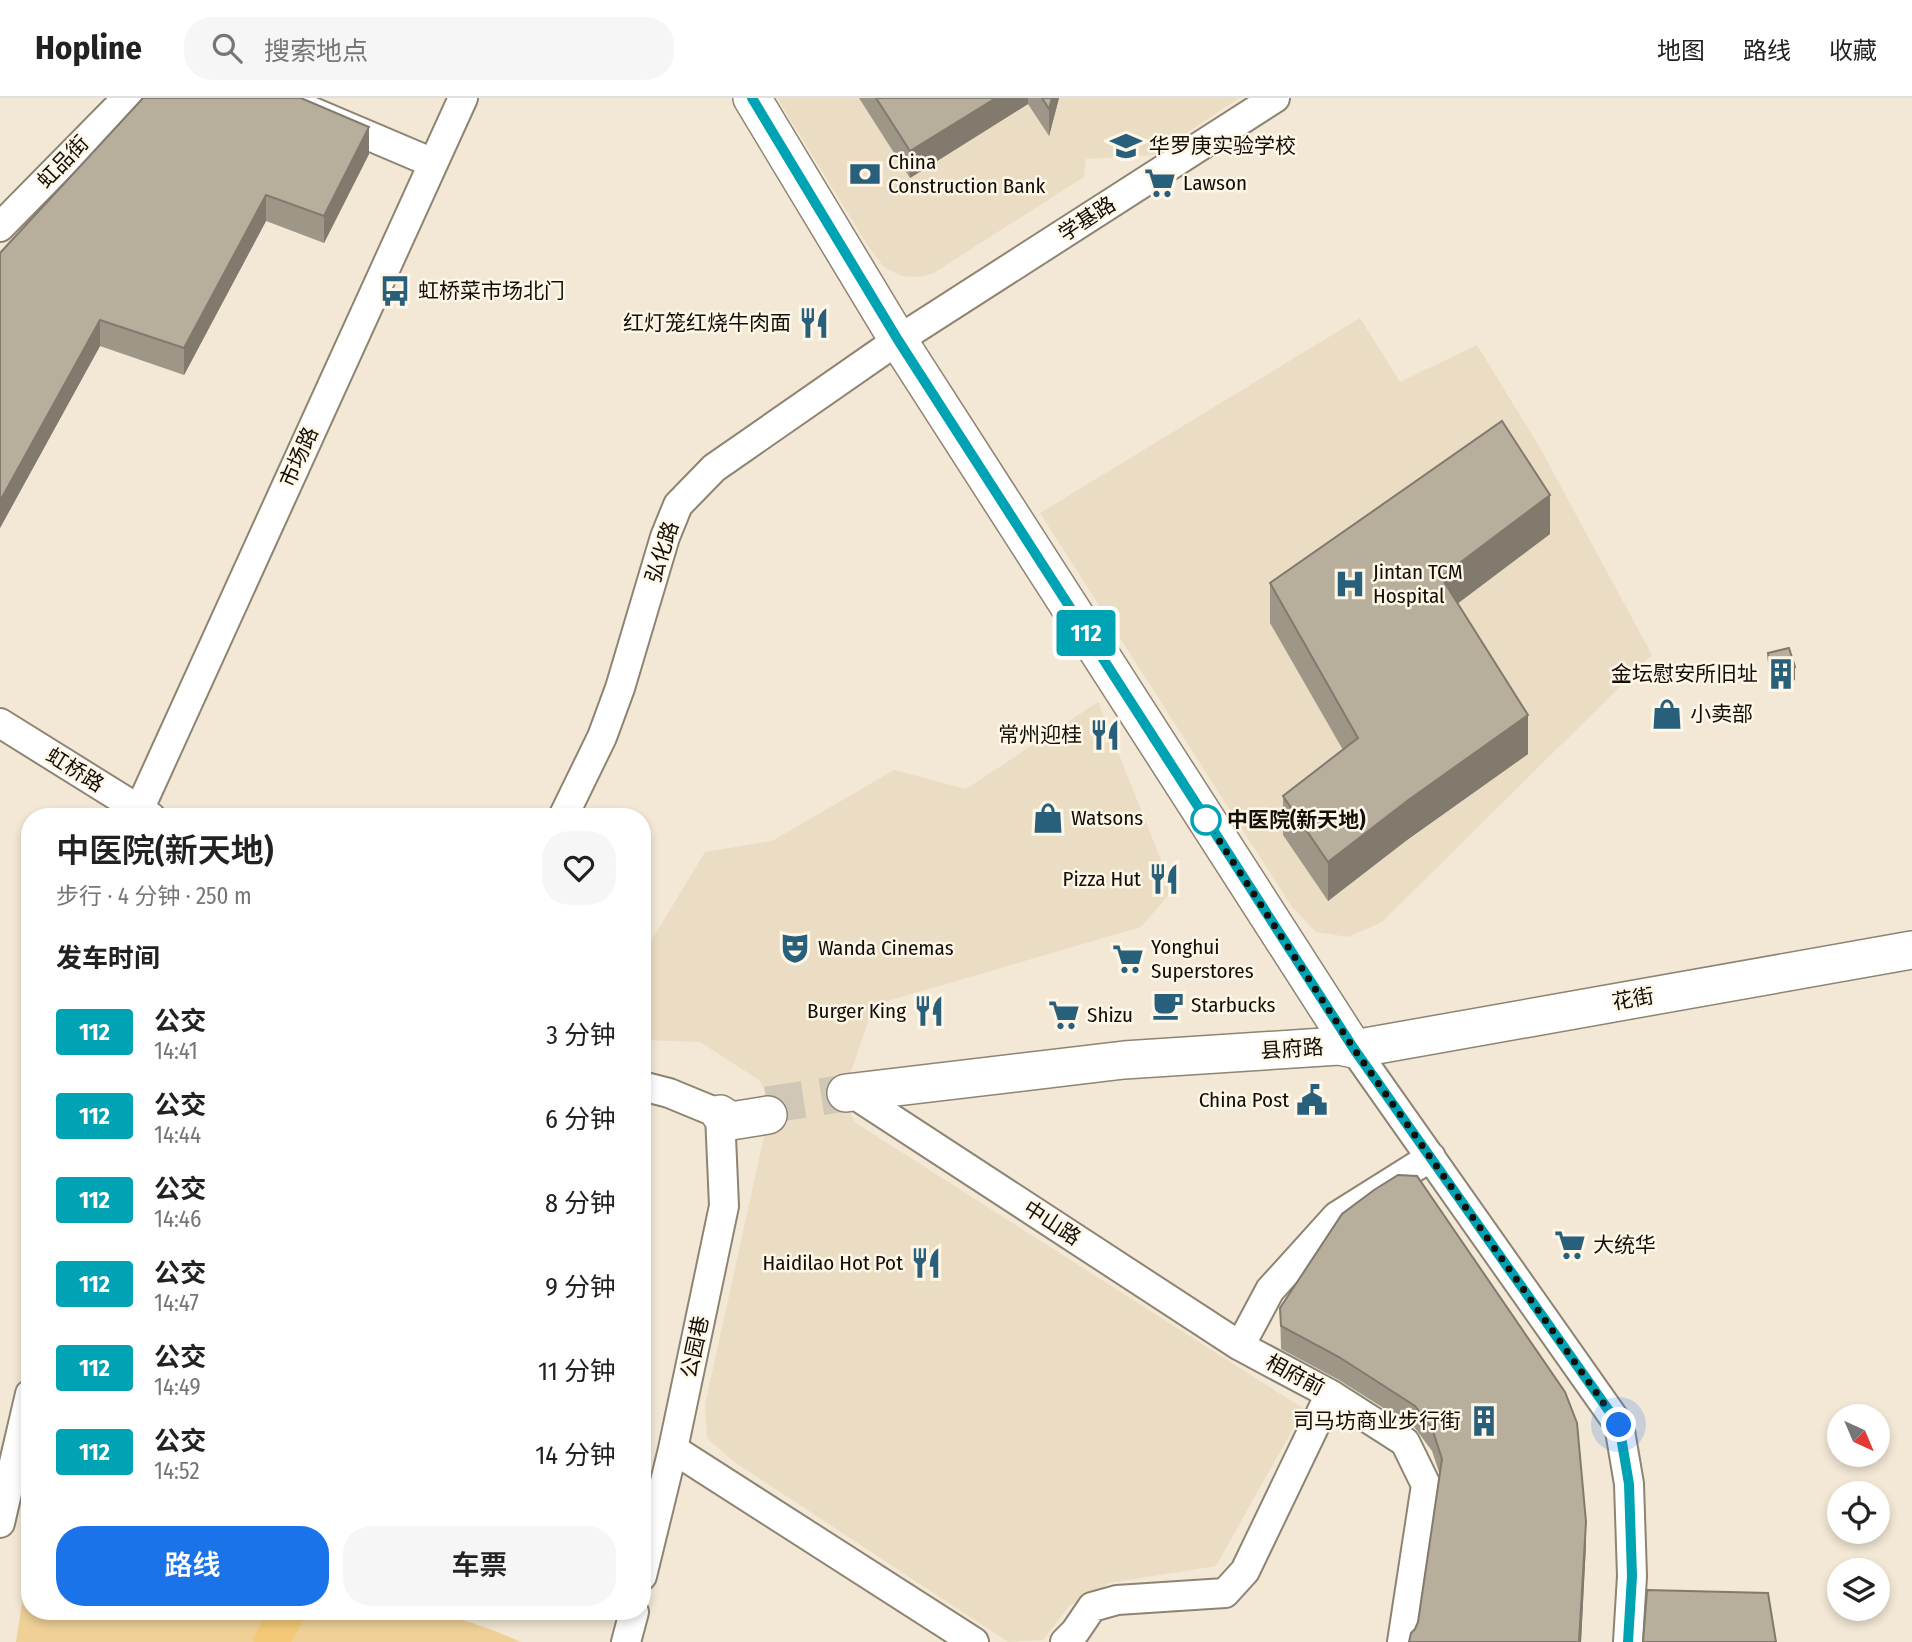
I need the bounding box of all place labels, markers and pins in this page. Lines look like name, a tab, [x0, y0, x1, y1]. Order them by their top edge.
school or university icon: 华罗庚实验学校	[1109, 129, 1143, 163]
place label: 华罗庚实验学校	[1149, 133, 1296, 159]
place label: China Construction Bank	[888, 149, 1046, 199]
bank icon: China Construction Bank	[848, 157, 882, 191]
supermarket icon: Lawson	[1143, 166, 1177, 200]
place label: Lawson	[1183, 170, 1247, 196]
bus stop icon: 虹桥菜市场北门	[378, 274, 412, 308]
place label: 虹桥菜市场北门	[418, 278, 565, 304]
restaurant icon: 红灯笼红烧牛肉面	[797, 306, 831, 340]
place label: 红灯笼红烧牛肉面	[623, 310, 791, 336]
place label: Jintan TCM Hospital	[1373, 559, 1463, 609]
hospital icon: Jintan TCM Hospital	[1333, 567, 1367, 601]
building icon: 金坛慰安所旧址	[1764, 657, 1798, 691]
place label: 金坛慰安所旧址	[1611, 661, 1758, 687]
shop icon: 小卖部	[1650, 697, 1684, 731]
place label: 小卖部	[1690, 701, 1753, 727]
restaurant icon: 常州迎桂	[1088, 718, 1122, 752]
place label: 常州迎桂	[998, 722, 1082, 748]
shop icon: Watsons	[1031, 801, 1065, 835]
place label: Watsons	[1071, 805, 1143, 831]
marker: 中医院(新天地)	[1191, 805, 1221, 835]
place label: 中医院(新天地)	[1227, 807, 1366, 833]
restaurant icon: Pizza Hut	[1147, 862, 1181, 896]
place label: Pizza Hut	[1063, 866, 1141, 892]
theatre icon: Wanda Cinemas	[778, 931, 812, 965]
place label: Yonghui Superstores	[1151, 934, 1254, 984]
place label: Wanda Cinemas	[818, 935, 954, 961]
supermarket icon: Yonghui Superstores	[1111, 942, 1145, 976]
cafe icon: Starbucks	[1151, 988, 1185, 1022]
place label: Starbucks	[1191, 992, 1276, 1018]
restaurant icon: Burger King	[912, 994, 946, 1028]
place label: Burger King	[807, 998, 906, 1024]
supermarket icon: Shizu	[1047, 998, 1081, 1032]
place label: Shizu	[1087, 1002, 1133, 1028]
public building icon: China Post	[1295, 1083, 1329, 1117]
place label: China Post	[1199, 1087, 1289, 1113]
supermarket icon: 大统华	[1553, 1228, 1587, 1262]
place label: 大统华	[1593, 1232, 1656, 1258]
restaurant icon: Haidilao Hot Pot	[909, 1246, 943, 1280]
place label: Haidilao Hot Pot	[763, 1250, 903, 1276]
building icon: 司马坊商业步行街	[1467, 1404, 1501, 1438]
place label: 司马坊商业步行街	[1293, 1408, 1461, 1434]

